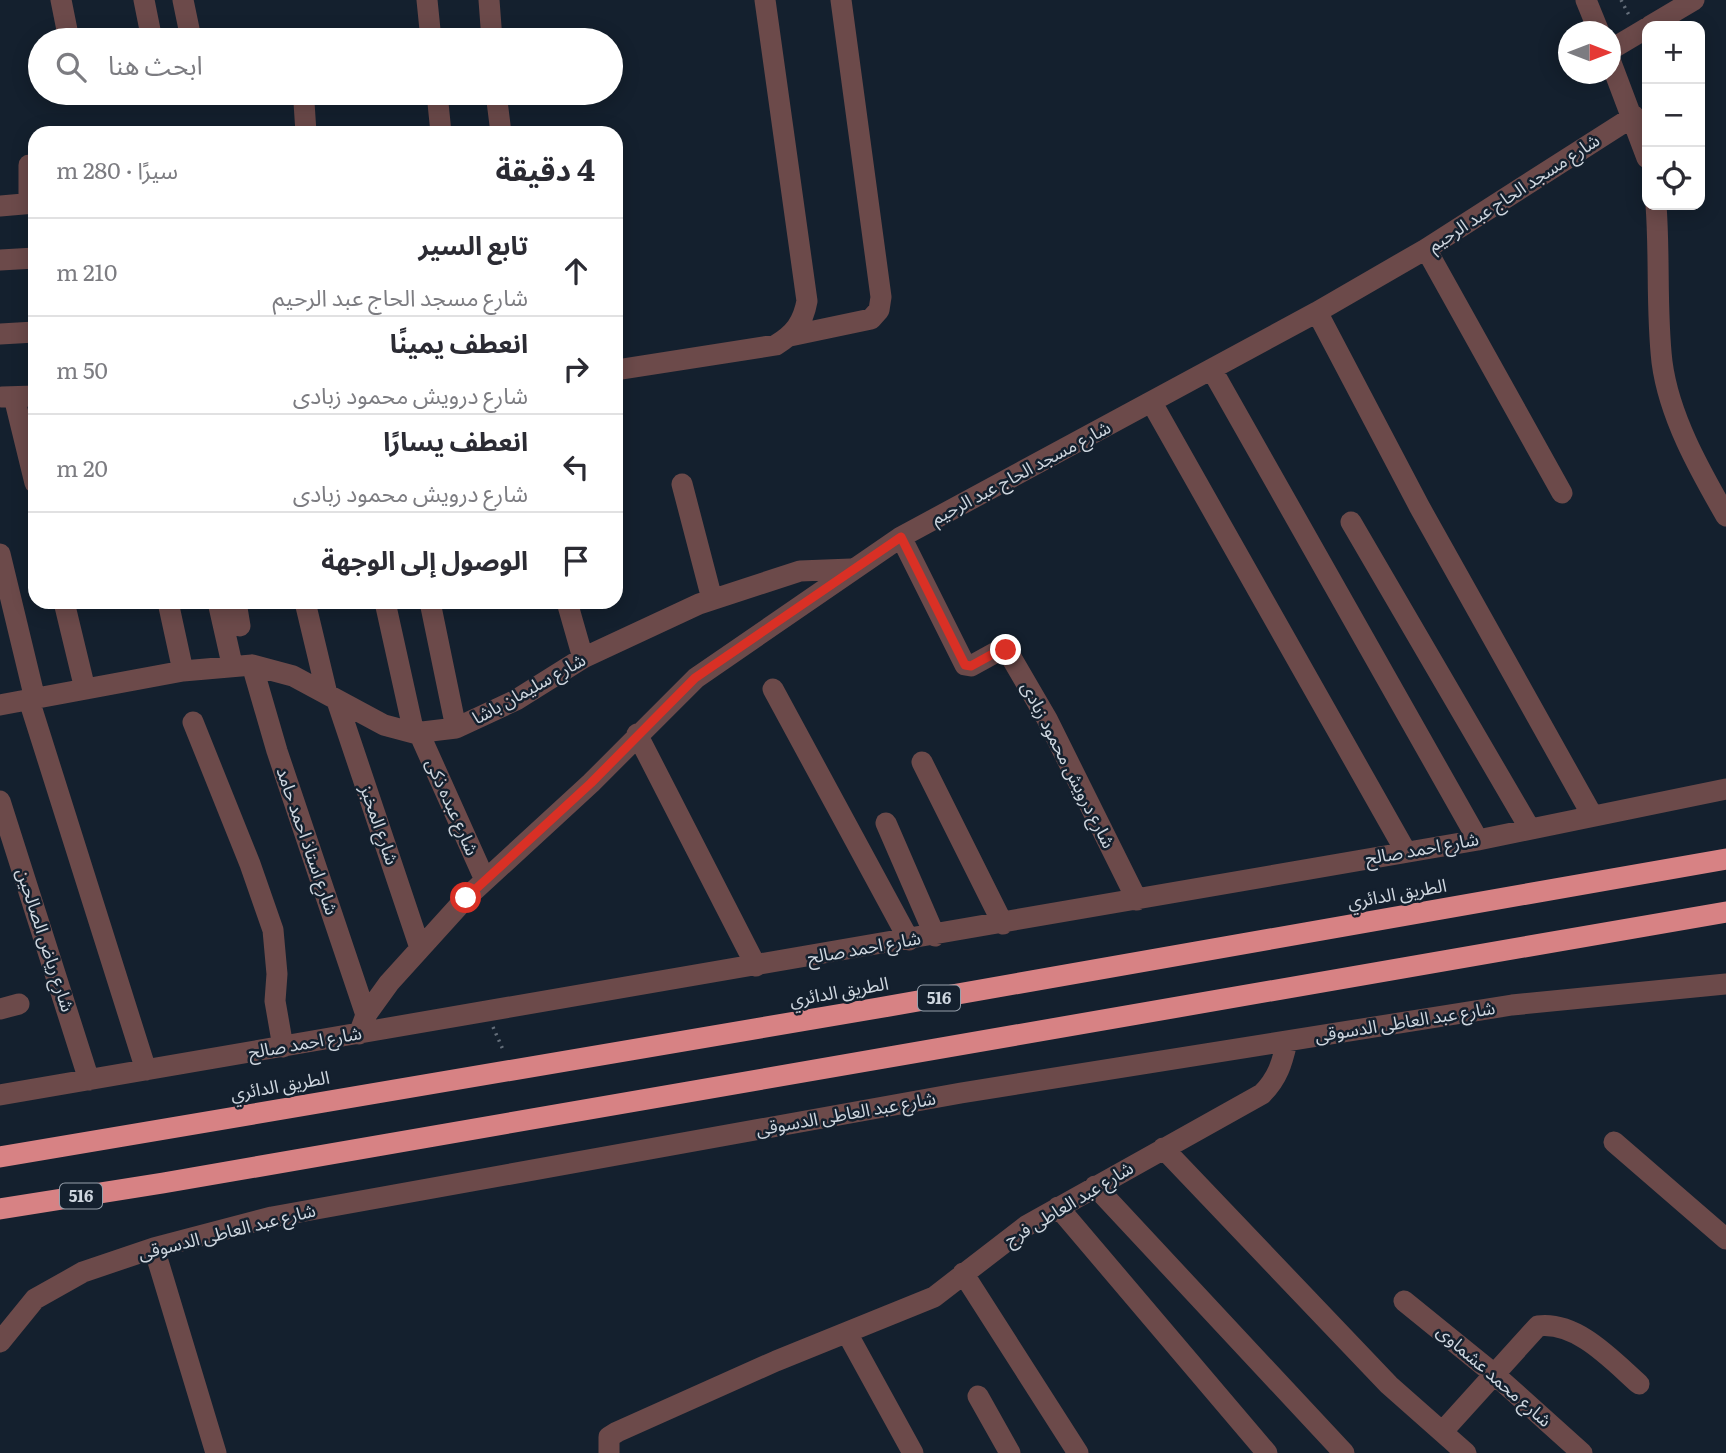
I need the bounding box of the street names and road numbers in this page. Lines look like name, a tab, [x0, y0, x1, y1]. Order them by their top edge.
street label: شارع مسجد الحاج عبد الرحيم	[1422, 126, 1606, 259]
street label: شارع مسجد الحاج عبد الرحيم	[926, 413, 1116, 532]
street label: شارع سليمان باشا	[467, 645, 591, 732]
street label: شارع درويش محمود زبادى	[1014, 676, 1123, 853]
street label: شارع عبده ذكى	[418, 754, 487, 860]
street label: شارع استاذ احمد حامد	[269, 763, 346, 919]
street label: شارع المخبز	[352, 780, 407, 869]
street label: شارع احمد صالح	[1363, 824, 1481, 873]
street label: شارع رياض الصالحين	[9, 864, 82, 1016]
street label: الطريق الدائري	[1345, 871, 1449, 916]
street label: شارع احمد صالح	[805, 923, 923, 972]
street label: الطريق الدائري	[787, 969, 891, 1014]
road number: 516	[918, 986, 960, 1010]
street label: شارع عبد العاطى الدسوقى	[1313, 993, 1497, 1050]
street label: شارع احمد صالح	[246, 1018, 364, 1067]
street label: الطريق الدائري	[228, 1063, 332, 1108]
street label: شارع عبد العاطى الدسوقى	[754, 1083, 938, 1144]
street label: شارع عبد العاطى فرج	[999, 1153, 1139, 1254]
road number: 516	[60, 1184, 102, 1208]
street label: شارع عبد العاطى الدسوقى	[135, 1195, 319, 1268]
street label: شارع محمد عشماوى	[1430, 1317, 1559, 1434]

